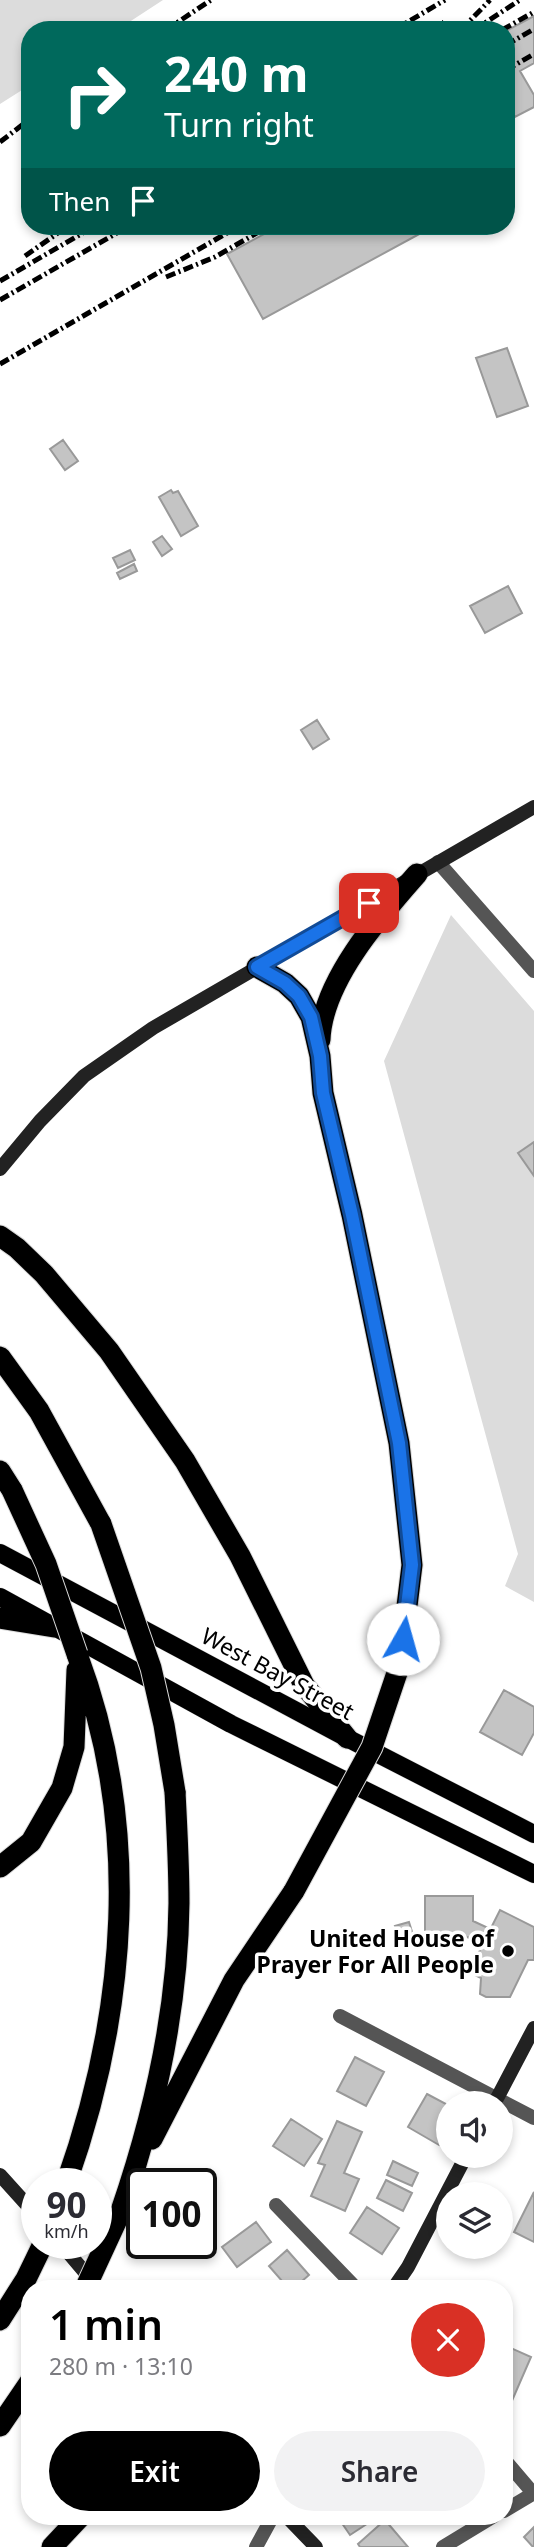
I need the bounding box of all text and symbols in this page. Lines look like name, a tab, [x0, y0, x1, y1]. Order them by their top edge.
text: 240 m	[164, 40, 309, 106]
icon: right	[49, 49, 140, 140]
text: Turn right	[164, 103, 314, 146]
icon: arrive	[124, 182, 162, 220]
text: Then	[49, 183, 110, 219]
pin	[339, 873, 399, 933]
icon: arrive	[350, 884, 388, 922]
position arrow	[366, 1602, 440, 1676]
street label: West Bay Street	[196, 1619, 360, 1727]
place label: United House of Prayer For All People	[257, 1922, 495, 1980]
marker: United House of Prayer For All People	[500, 1943, 516, 1959]
map controls	[436, 2091, 513, 2259]
button: sound	[436, 2091, 513, 2168]
speed limit sign: 100	[126, 2168, 217, 2259]
text: 90	[46, 2181, 87, 2228]
button: layers	[436, 2182, 513, 2259]
text: km/h	[44, 2219, 89, 2243]
text: 1 min	[49, 2295, 163, 2352]
button: close	[411, 2303, 485, 2377]
text: 280 m · 13:10	[49, 2350, 193, 2382]
button: Exit	[49, 2431, 260, 2511]
button: Share	[274, 2431, 485, 2511]

